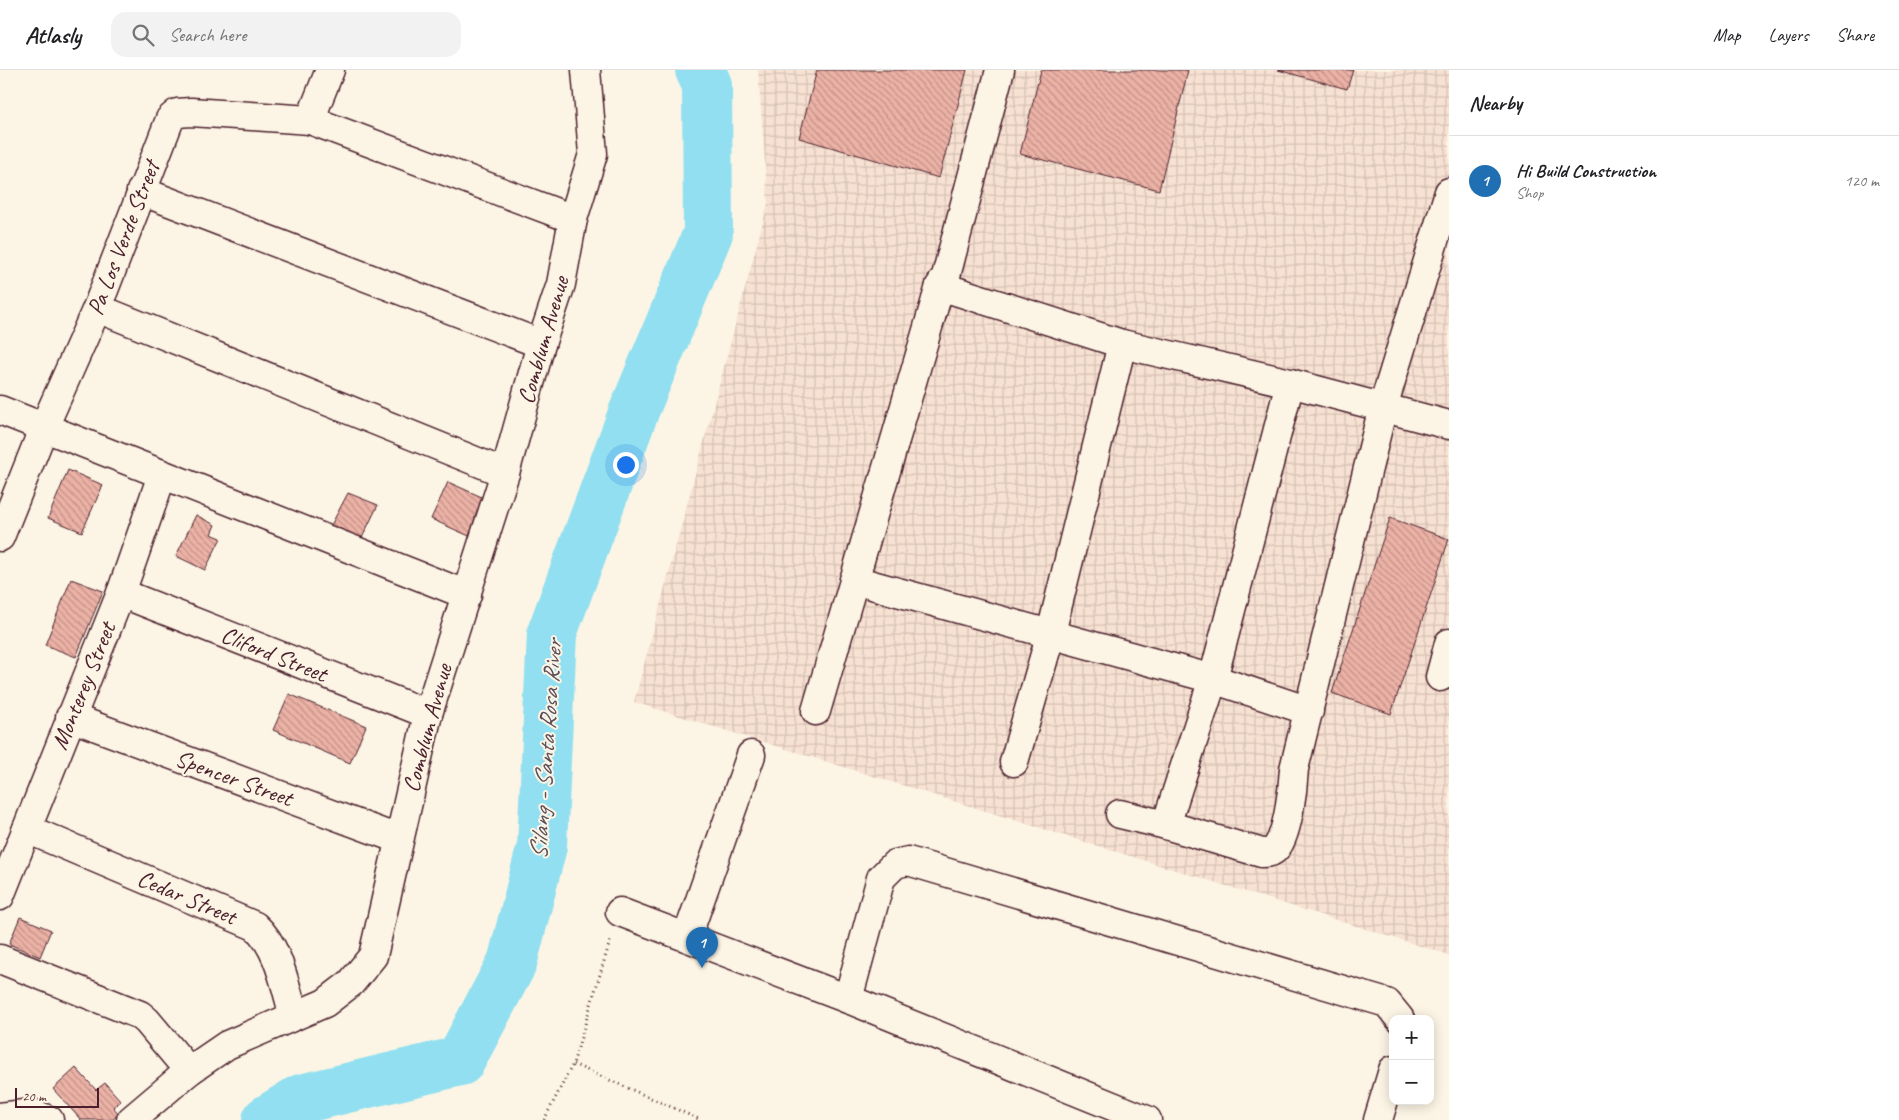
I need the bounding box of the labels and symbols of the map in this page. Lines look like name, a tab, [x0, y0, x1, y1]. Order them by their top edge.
street label: Pa Los Verde Street	[80, 154, 167, 319]
street label: Comblum Avenue	[511, 271, 576, 407]
your location	[613, 452, 639, 478]
street label: Monterey Street	[44, 616, 123, 754]
street label: Cliford Street	[217, 619, 333, 689]
water label: Silang - Santa Rosa River	[522, 635, 570, 861]
street label: Comblum Avenue	[396, 659, 459, 795]
street label: Spencer Street	[171, 743, 299, 814]
street label: Cedar Street	[133, 863, 243, 932]
pin: 1	[686, 927, 718, 968]
scale bar	[15, 1085, 99, 1108]

